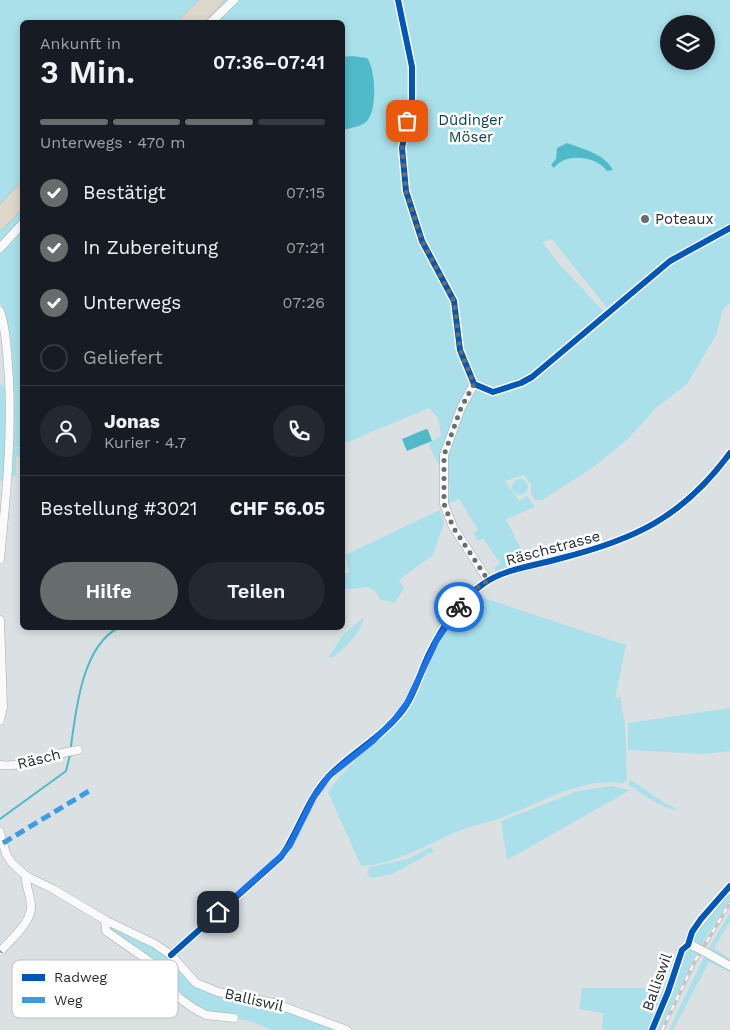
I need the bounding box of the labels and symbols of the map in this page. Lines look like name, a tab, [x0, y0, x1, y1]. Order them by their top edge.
pin	[386, 100, 428, 142]
park label: Düdinger Möser	[438, 111, 504, 146]
place label: Poteaux	[655, 210, 714, 228]
marker: Poteaux	[639, 213, 651, 225]
street label: Räschstrasse	[504, 527, 602, 569]
courier	[434, 582, 484, 632]
street label: Räsch	[15, 745, 63, 773]
pin	[197, 891, 239, 933]
street label: Balliswil	[638, 950, 676, 1013]
legend	[12, 960, 178, 1018]
text: Radweg	[54, 969, 108, 985]
street label: Balliswil	[223, 984, 286, 1016]
text: Weg	[54, 992, 83, 1008]

